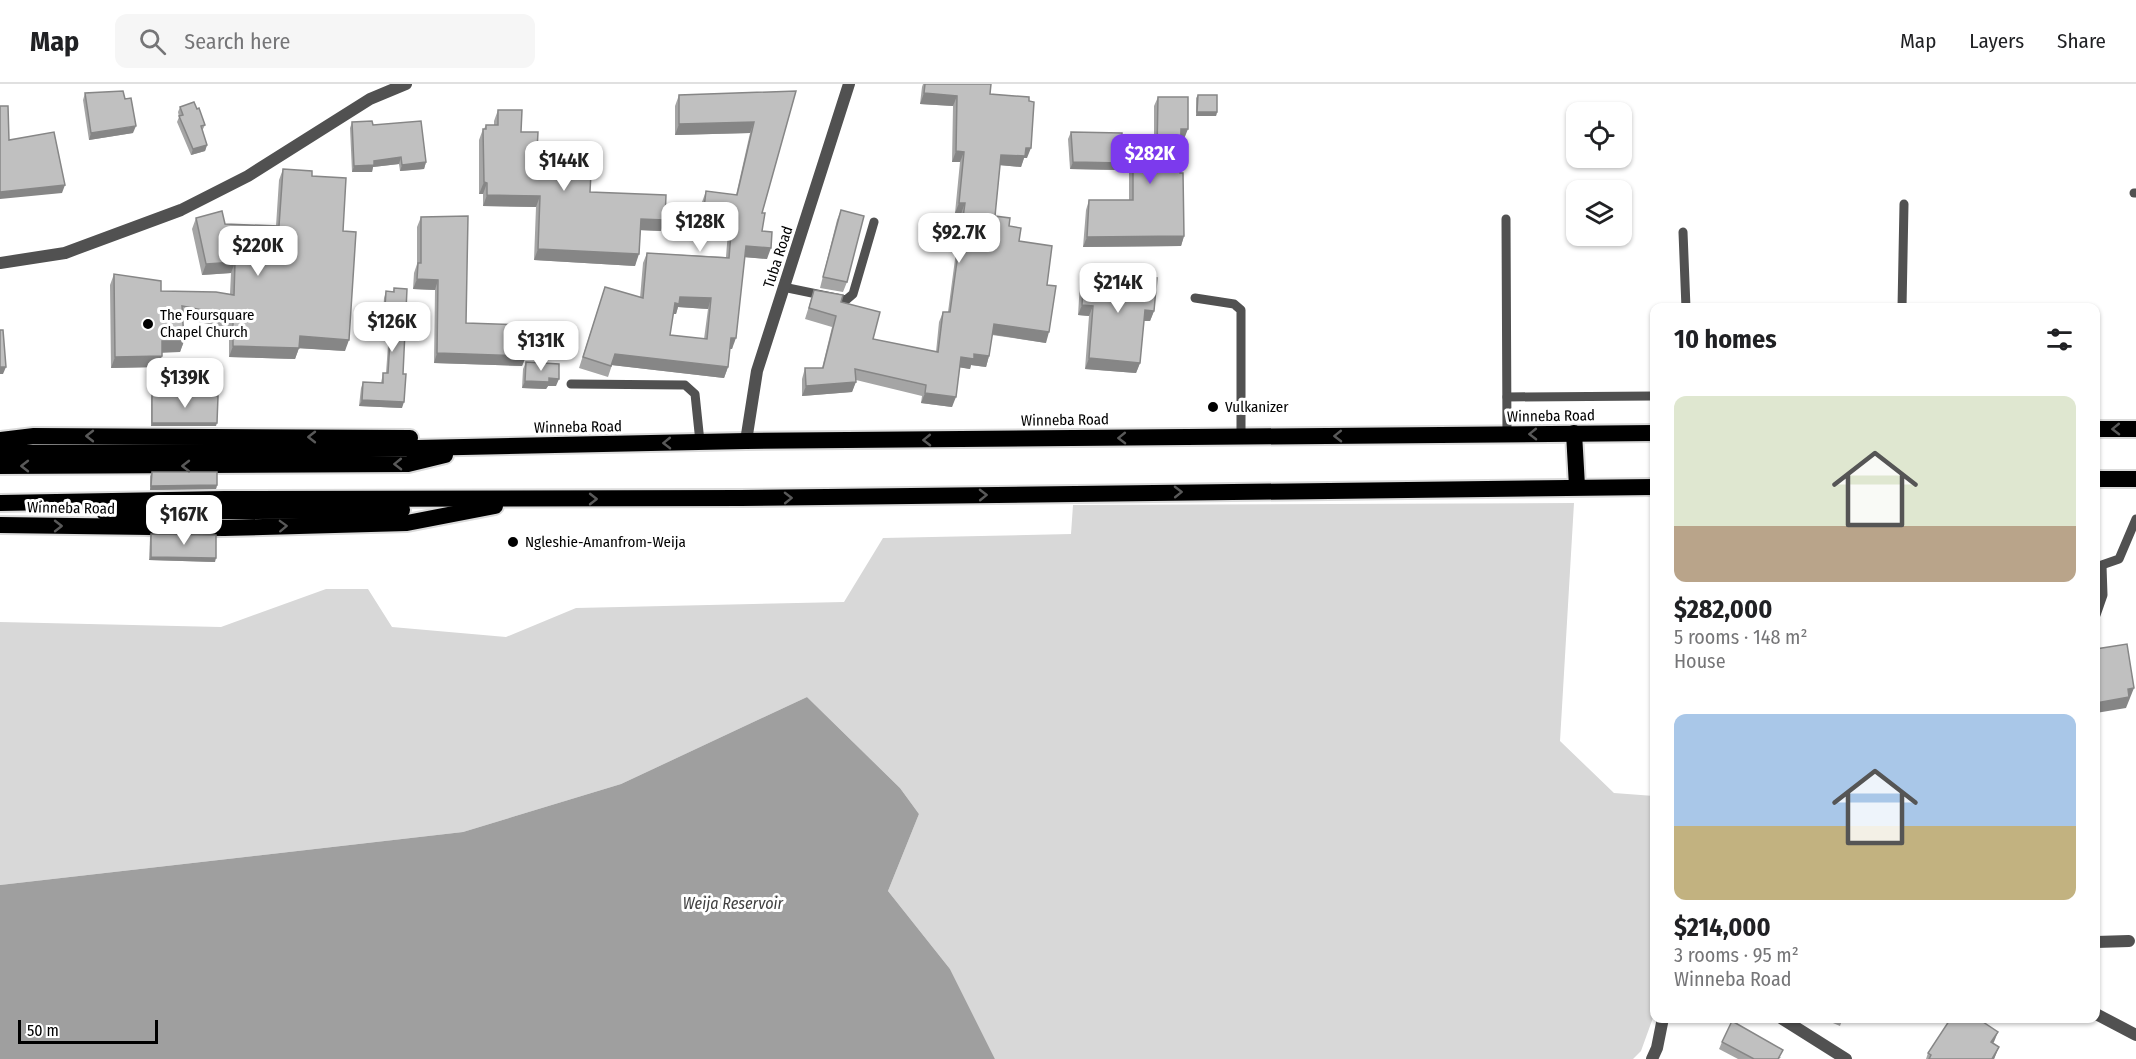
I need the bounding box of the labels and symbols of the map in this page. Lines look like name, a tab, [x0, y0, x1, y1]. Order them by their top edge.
pin: $282K	[1108, 134, 1192, 185]
pin: $144K	[522, 141, 606, 192]
pin: $128K	[658, 202, 742, 253]
pin: $92.7K	[910, 213, 1008, 264]
street label: Tuba Road	[760, 224, 796, 290]
pin: $220K	[216, 226, 300, 277]
pin: $214K	[1076, 263, 1160, 314]
pin: $126K	[350, 302, 434, 353]
place label: The Foursquare Chapel Church	[160, 306, 254, 341]
marker: The Foursquare Chapel Church	[141, 317, 155, 331]
pin: $131K	[499, 321, 583, 372]
pin: $139K	[143, 358, 227, 409]
place label: Vulkanizer	[1225, 398, 1289, 416]
marker: Vulkanizer	[1206, 400, 1220, 414]
street label: Winneba Road	[1507, 406, 1595, 426]
street label: Winneba Road	[1021, 410, 1109, 430]
street label: Winneba Road	[534, 417, 622, 437]
one-way arrow	[2111, 423, 2120, 435]
one-way arrow	[1529, 428, 1538, 440]
one-way arrow	[85, 430, 94, 442]
one-way arrow	[1334, 430, 1343, 442]
one-way arrow	[308, 431, 317, 443]
one-way arrow	[1118, 432, 1127, 444]
one-way arrow	[923, 434, 932, 446]
one-way arrow	[662, 437, 671, 449]
one-way arrow	[393, 458, 402, 470]
one-way arrow	[21, 460, 30, 472]
one-way arrow	[182, 460, 191, 472]
one-way arrow	[1173, 486, 1182, 498]
one-way arrow	[978, 489, 987, 501]
one-way arrow	[783, 492, 792, 504]
one-way arrow	[588, 493, 597, 505]
pin: $167K	[142, 495, 226, 546]
street label: Winneba Road	[27, 498, 115, 518]
one-way arrow	[54, 520, 63, 532]
one-way arrow	[278, 520, 287, 532]
place label: Ngleshie-Amanfrom-Weija	[525, 533, 686, 551]
marker: Ngleshie-Amanfrom-Weija	[506, 535, 520, 549]
water label: Weija Reservoir	[683, 894, 784, 913]
scale bar	[18, 1017, 158, 1044]

